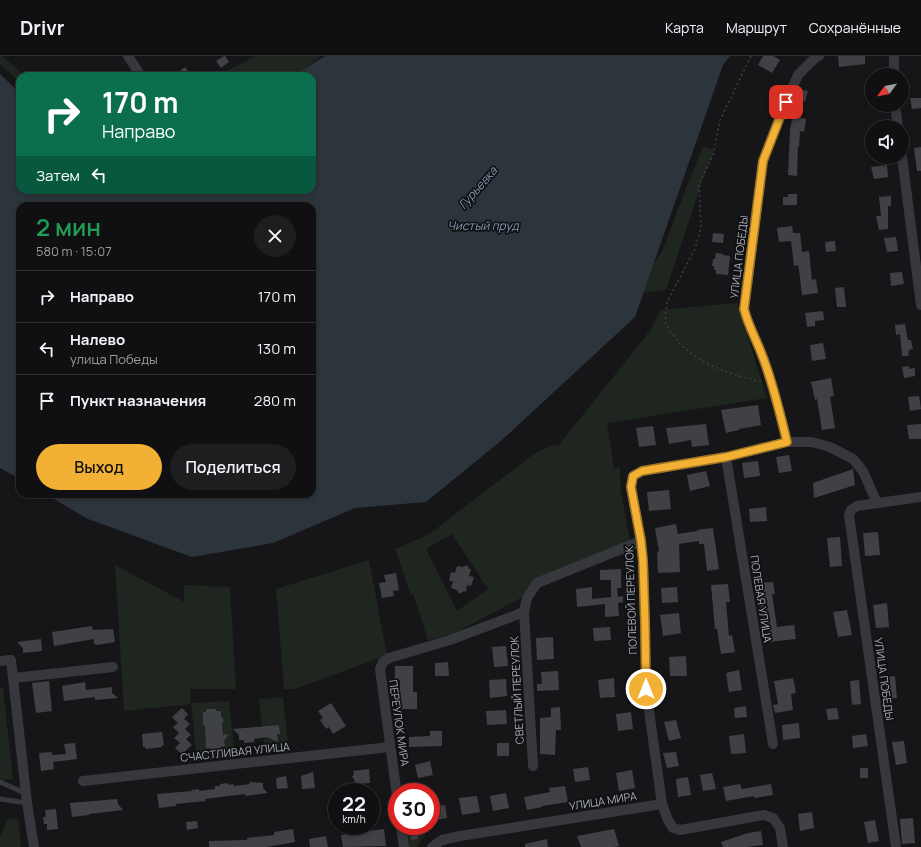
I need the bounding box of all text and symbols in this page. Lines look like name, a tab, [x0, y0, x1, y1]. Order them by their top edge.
text: Drivr	[20, 15, 64, 41]
text: Карта	[665, 18, 704, 37]
text: Маршрут	[726, 18, 787, 37]
text: Сохранённые	[809, 18, 901, 37]
north arrow	[865, 68, 909, 112]
map controls	[865, 68, 909, 164]
text: 170 m	[102, 83, 178, 121]
pin	[769, 85, 803, 119]
icon: right	[36, 88, 88, 140]
icon: arrive	[775, 91, 797, 113]
text: Направо	[102, 119, 176, 143]
button: sound	[865, 120, 909, 164]
water label: Гурьевка	[454, 162, 502, 213]
icon: left	[88, 164, 110, 186]
text: Затем	[36, 165, 80, 186]
text: 2 мин	[36, 210, 101, 243]
button: close	[254, 215, 296, 257]
street label: УЛИЦА ПОБЕДЫ	[726, 215, 751, 299]
water label: Чистый пруд	[447, 217, 520, 234]
text: 580 m · 15:07	[36, 242, 112, 260]
icon: right	[36, 286, 58, 308]
text: Направо	[70, 286, 134, 307]
text: 170 m	[258, 286, 296, 307]
text: Налево	[70, 329, 125, 350]
icon: left	[36, 338, 58, 360]
text: 130 m	[257, 338, 296, 359]
text: улица Победы	[70, 350, 158, 368]
icon: arrive	[36, 390, 58, 412]
text: Пункт назначения	[70, 390, 206, 411]
text: 280 m	[254, 390, 296, 411]
button: Выход	[36, 444, 162, 490]
button: Поделиться	[170, 444, 296, 490]
street label: ПОЛЕВОЙ ПЕРЕУЛОК	[621, 545, 640, 655]
street label: ПОЛЕВАЯ УЛИЦА	[747, 554, 776, 644]
street label: СВЕТЛЫЙ ПЕРЕУЛОК	[506, 635, 527, 745]
street label: УЛИЦА ПОБЕДЫ	[871, 636, 898, 721]
position arrow	[625, 668, 667, 710]
street label: ПЕРЕУЛОК МИРА	[386, 679, 413, 767]
street label: СЧАСТЛИВАЯ УЛИЦА	[179, 738, 291, 765]
speed limit sign: 30	[388, 783, 440, 835]
street label: УЛИЦА МИРА	[568, 788, 638, 813]
text: 22	[342, 790, 366, 817]
text: km/h	[342, 812, 366, 826]

